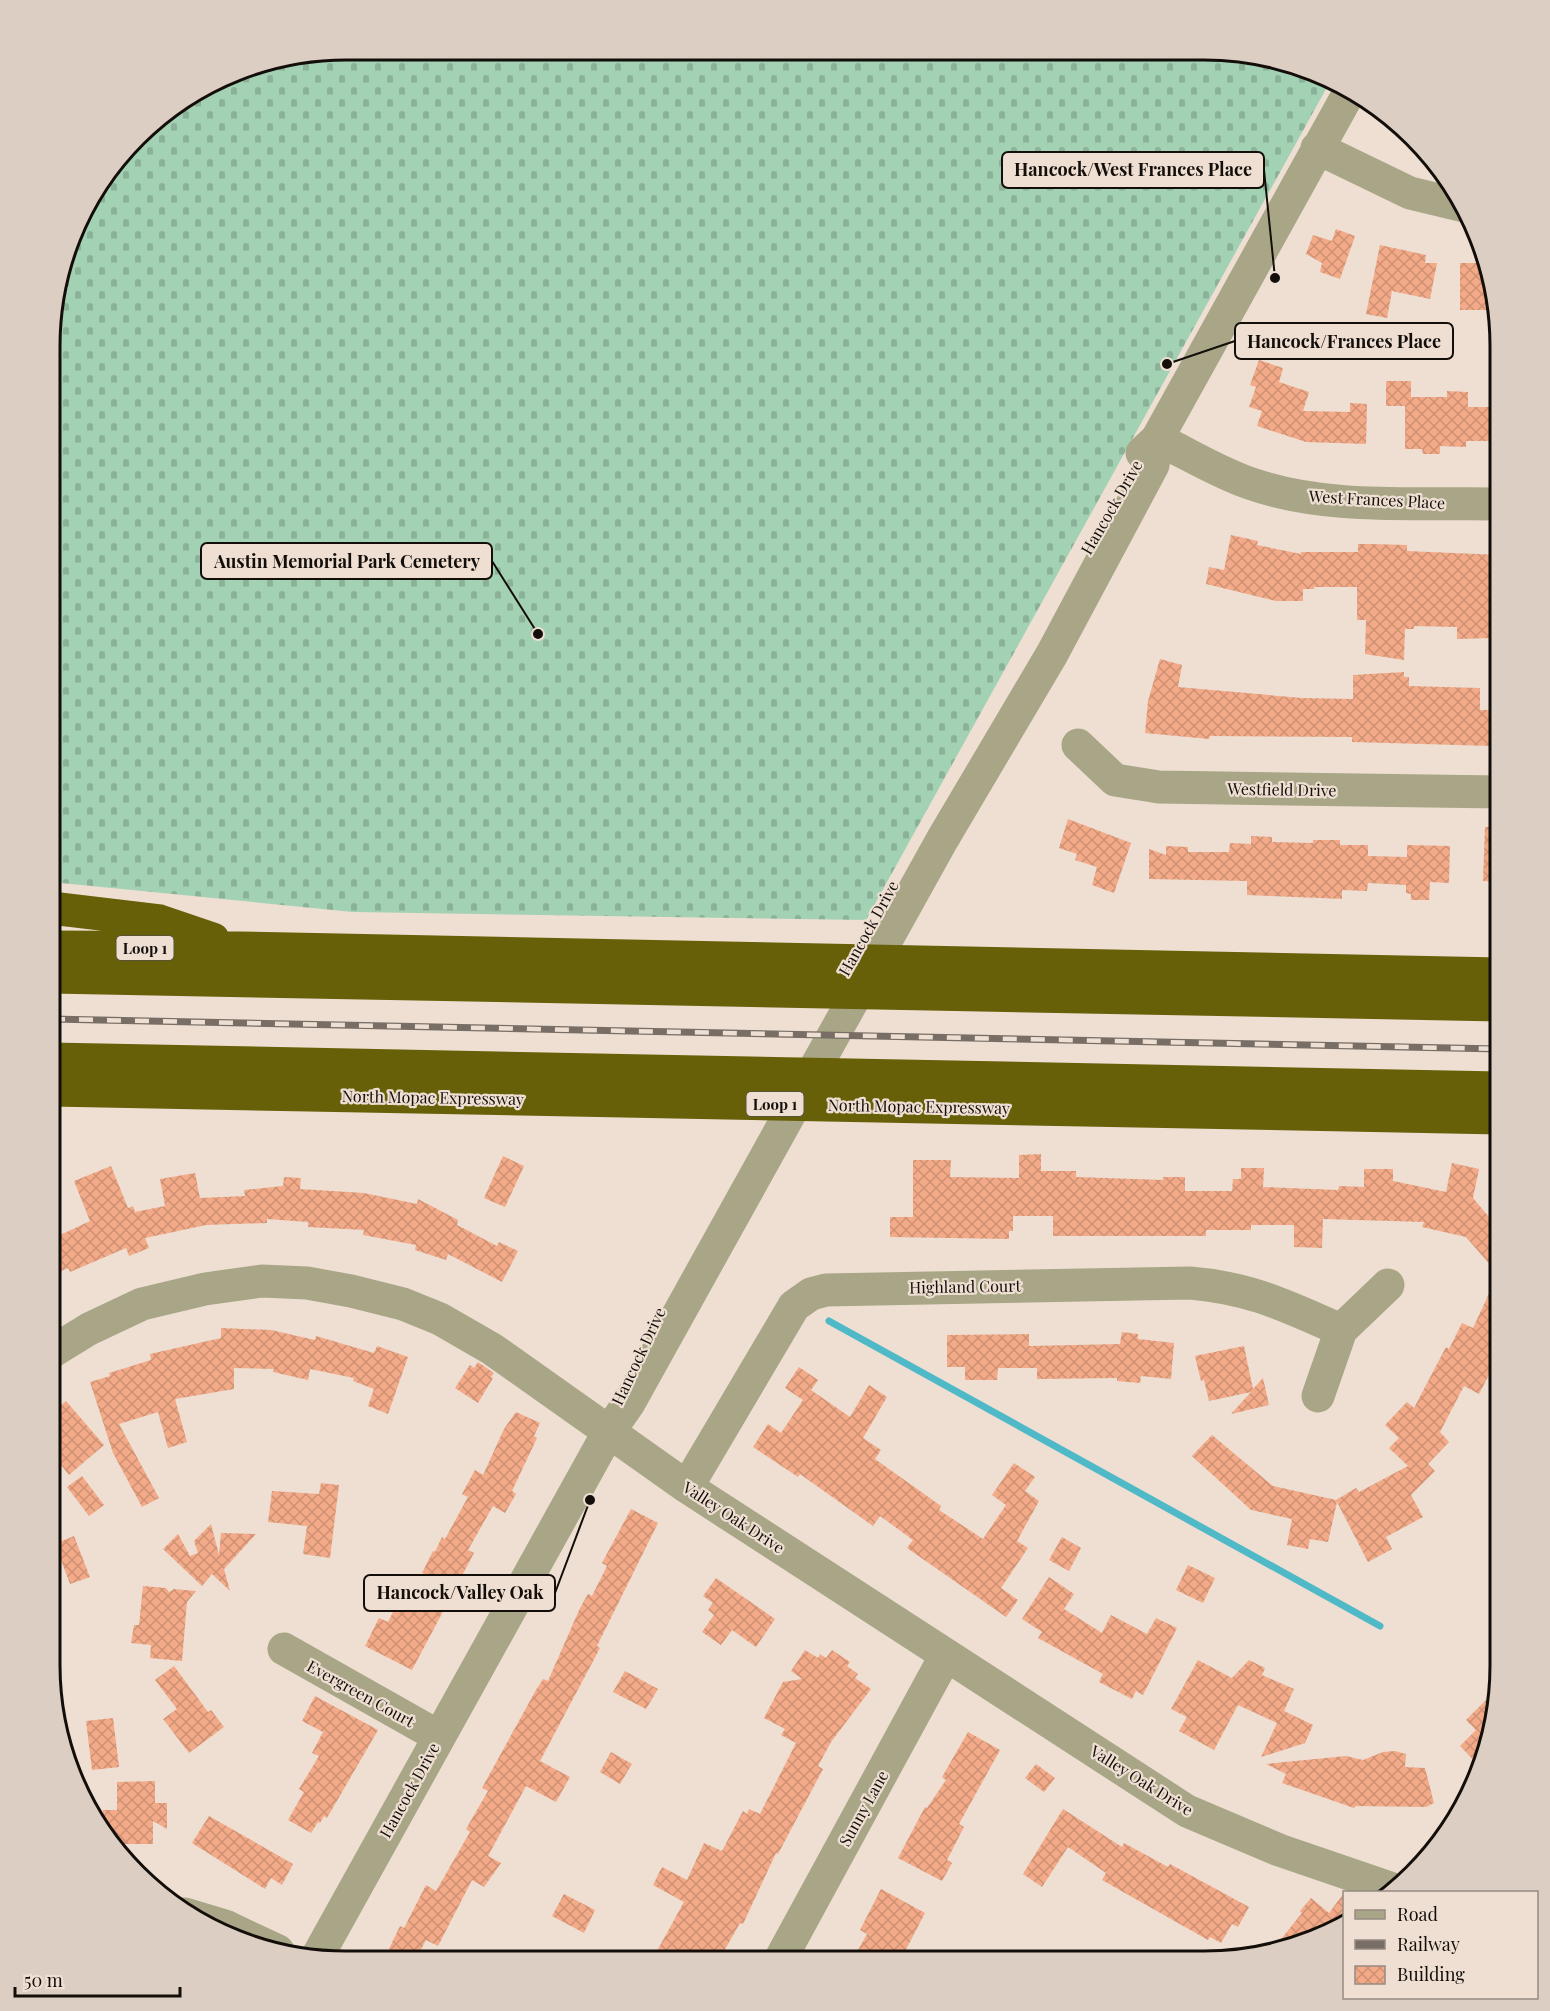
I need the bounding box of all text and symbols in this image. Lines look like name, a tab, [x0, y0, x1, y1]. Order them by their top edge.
callout: Hancock/West Frances Place	[1002, 152, 1264, 188]
text: Hancock/West Frances Place	[1014, 157, 1252, 181]
callout: Hancock/Frances Place	[1235, 323, 1453, 359]
text: Hancock/Frances Place	[1247, 329, 1441, 353]
street label: Hancock Drive	[1076, 456, 1146, 558]
street label: West Frances Place	[1307, 485, 1446, 513]
callout: Austin Memorial Park Cemetery	[201, 543, 492, 579]
text: Austin Memorial Park Cemetery	[213, 549, 481, 573]
street label: Westfield Drive	[1226, 778, 1337, 800]
street label: Hancock Drive	[833, 877, 903, 979]
road number: Loop 1	[116, 936, 174, 960]
street label: North Mopac Expressway	[342, 1085, 524, 1109]
road number: Loop 1	[746, 1092, 804, 1116]
street label: North Mopac Expressway	[828, 1094, 1010, 1118]
street label: Highland Court	[909, 1275, 1021, 1297]
street label: Hancock Drive	[606, 1304, 670, 1408]
street label: Valley Oak Drive	[678, 1476, 789, 1558]
callout: Hancock/Valley Oak	[364, 1575, 555, 1611]
text: Hancock/Valley Oak	[377, 1580, 544, 1604]
street label: Evergreen Court	[304, 1655, 419, 1731]
street label: Hancock Drive	[374, 1739, 444, 1841]
street label: Valley Oak Drive	[1086, 1740, 1197, 1820]
street label: Sunny Lane	[834, 1766, 892, 1850]
legend	[1343, 1891, 1538, 1999]
text: Road	[1397, 1902, 1438, 1926]
text: Railway	[1397, 1932, 1460, 1956]
scale bar	[15, 1960, 180, 1998]
text: Building	[1397, 1962, 1465, 1986]
text: 50 m	[24, 1968, 63, 1992]

